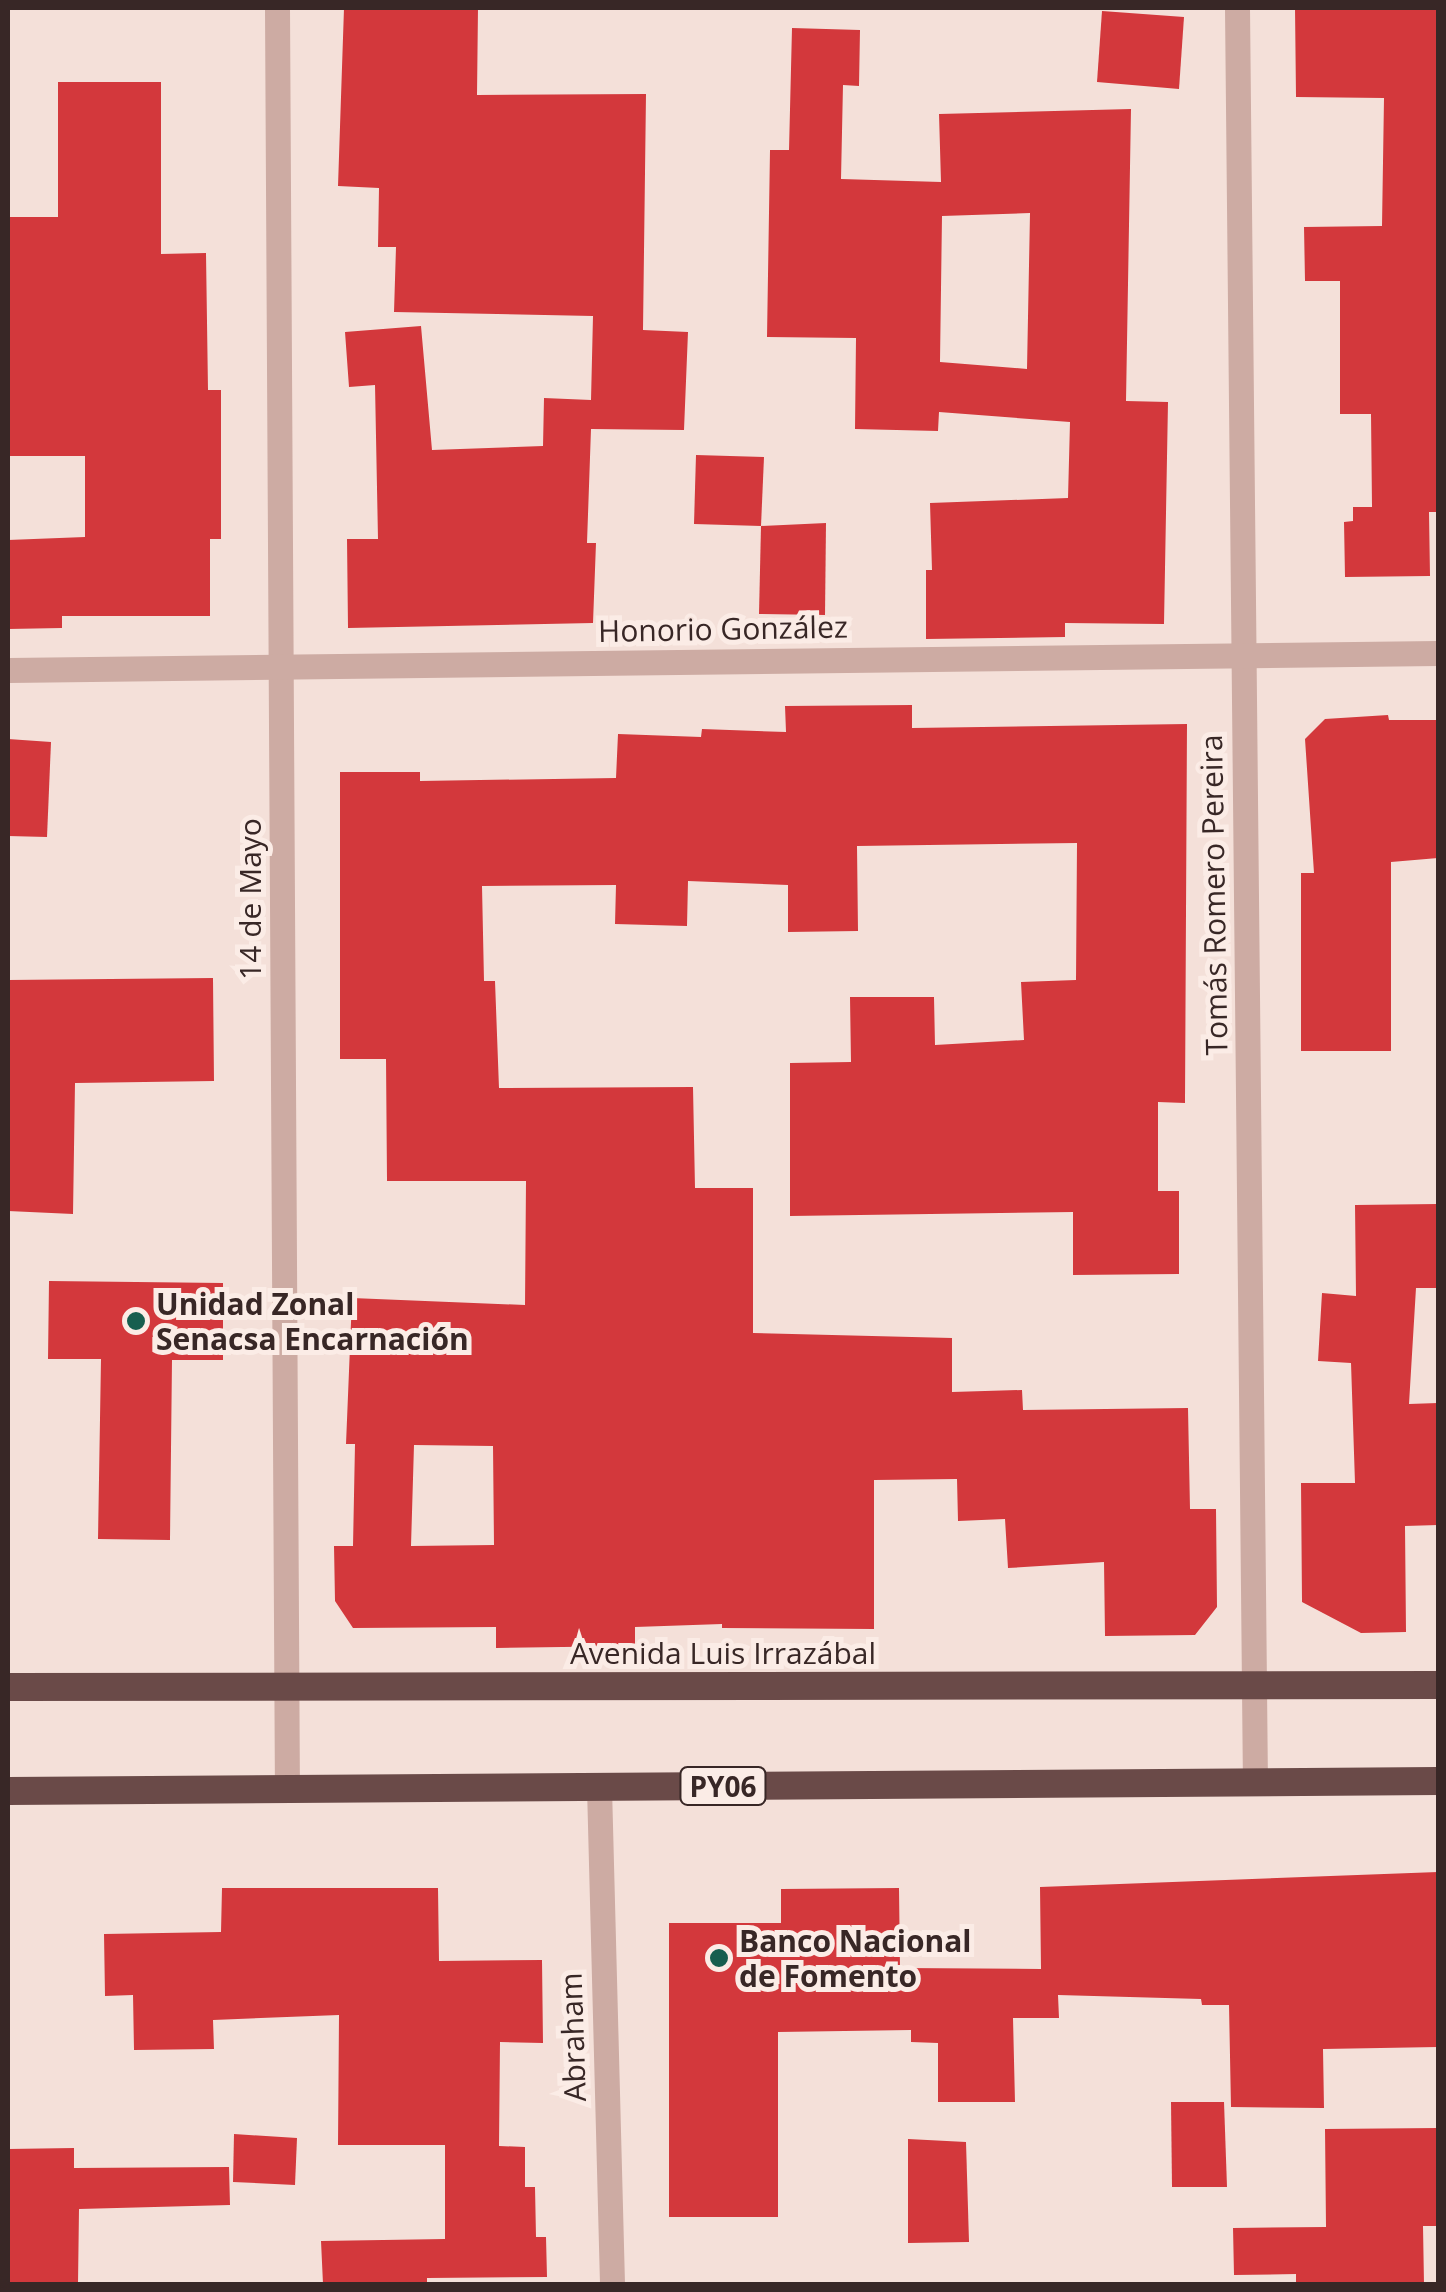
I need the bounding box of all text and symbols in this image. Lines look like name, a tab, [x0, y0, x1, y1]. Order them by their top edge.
street label: Honorio González	[598, 609, 848, 649]
street label: Tomás Romero Pereira	[1193, 734, 1235, 1056]
street label: 14 de Mayo	[232, 818, 268, 980]
place label: Unidad Zonal Senacsa Encarnación	[156, 1286, 469, 1356]
marker: Unidad Zonal Senacsa Encarnación	[125, 1310, 147, 1332]
street label: Avenida Luis Irrazábal	[570, 1635, 876, 1671]
road number: PY06	[678, 1763, 768, 1809]
place label: Banco Nacional de Fomento	[739, 1923, 971, 1994]
marker: Banco Nacional de Fomento	[708, 1947, 730, 1969]
street label: Abraham	[553, 1972, 593, 2102]

